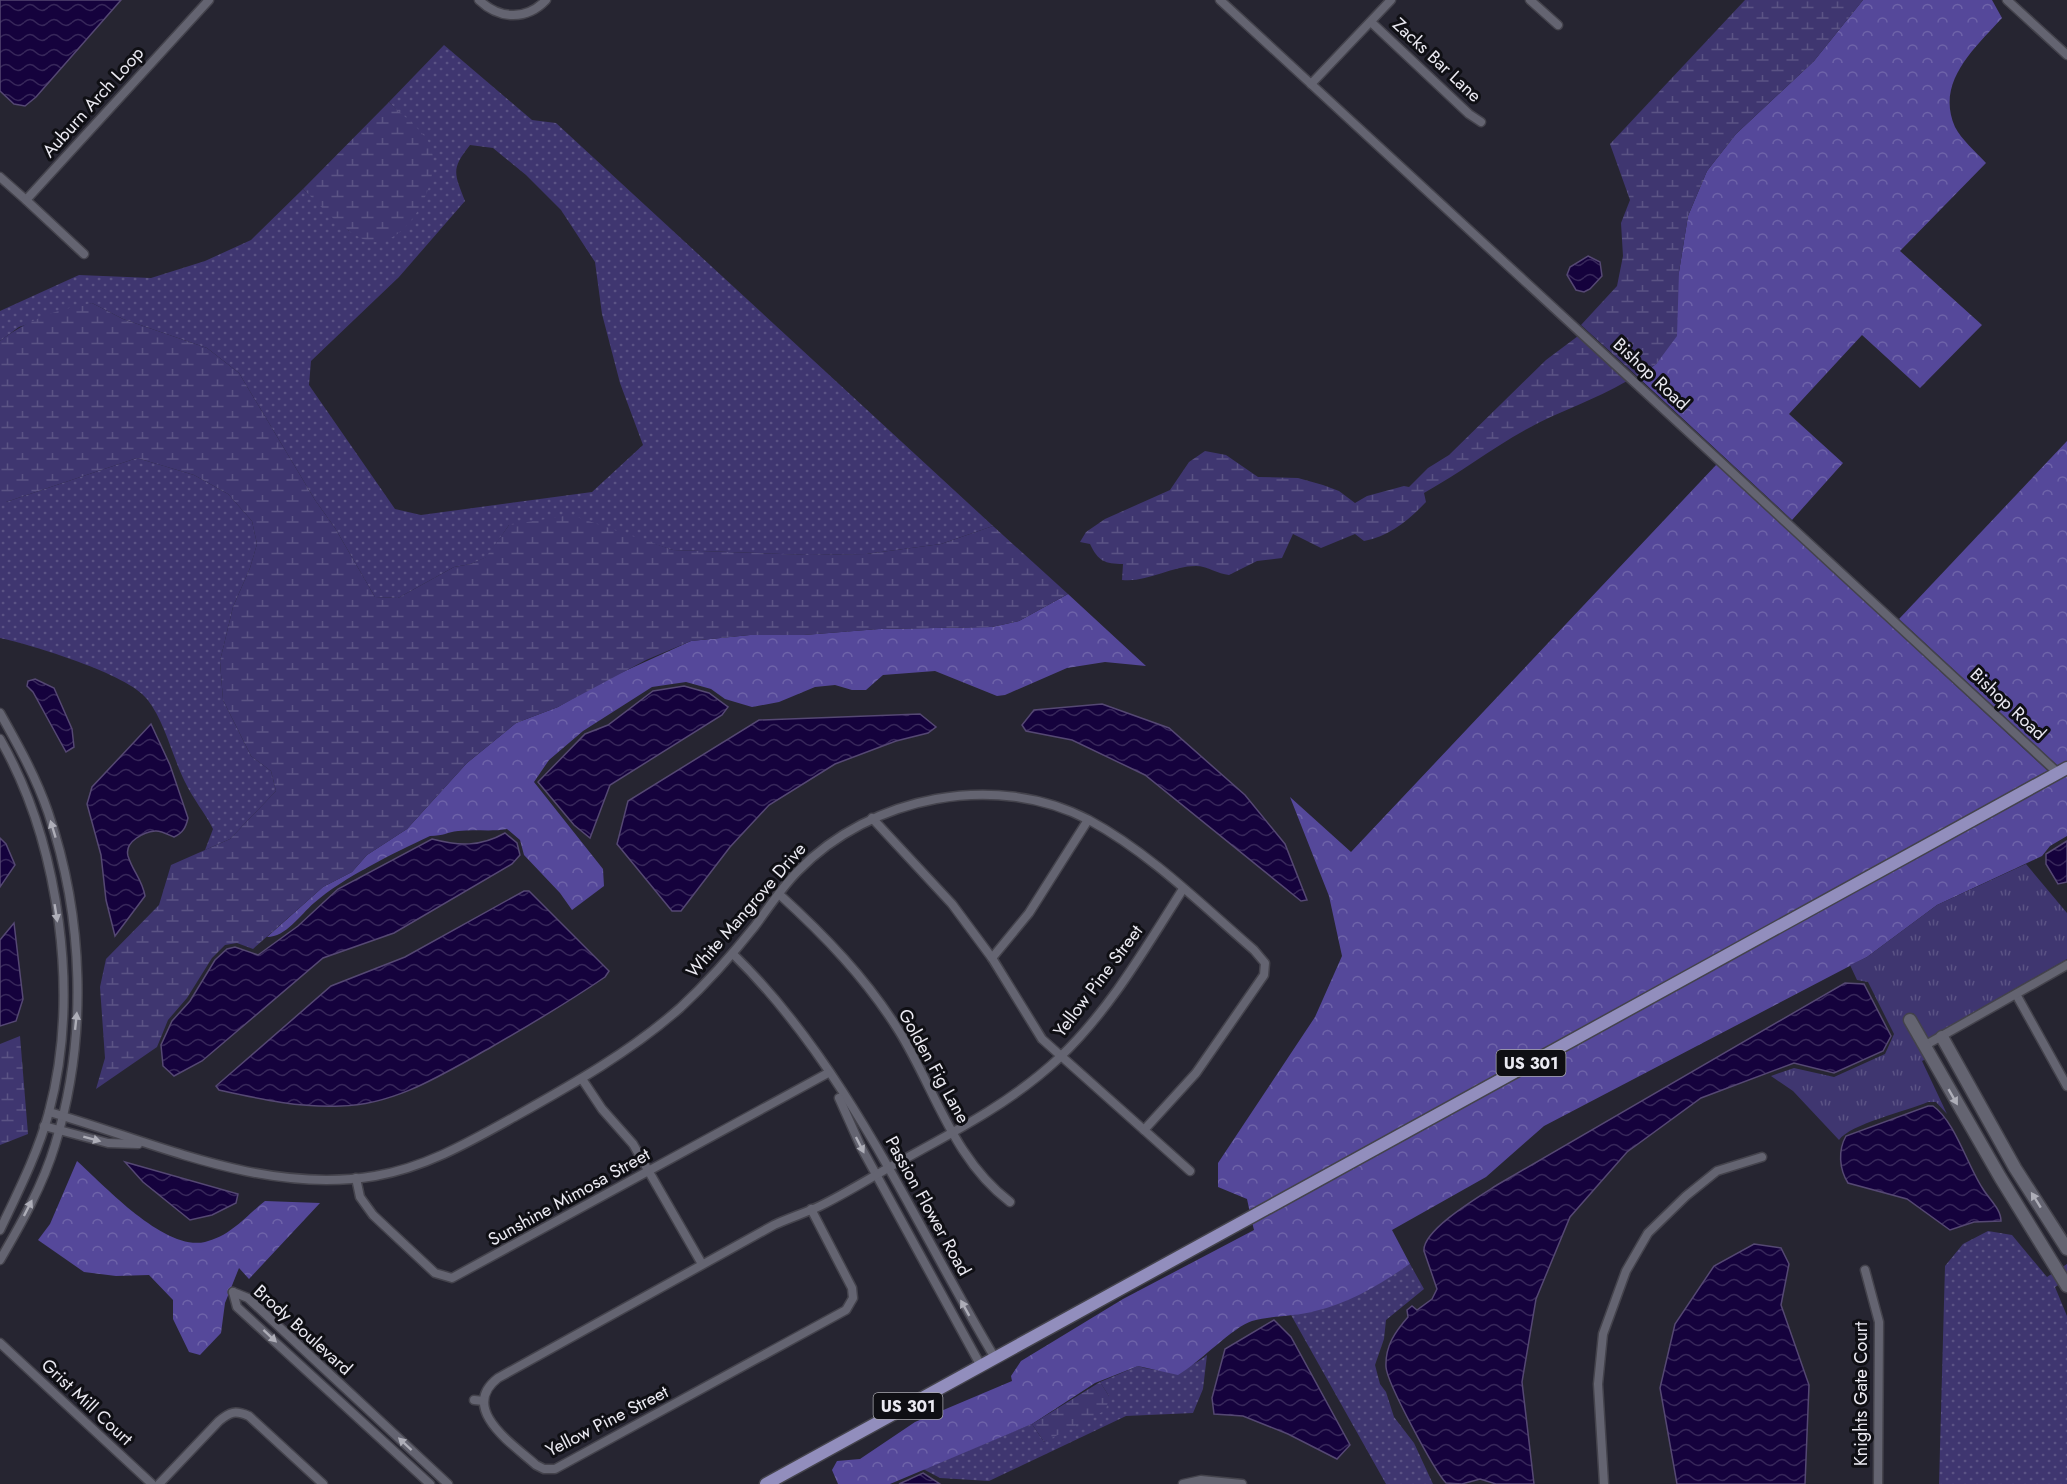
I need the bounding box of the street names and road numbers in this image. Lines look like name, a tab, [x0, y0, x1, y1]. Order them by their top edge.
street label: Zacks Bar Lane	[1387, 12, 1487, 108]
street label: Auburn Arch Loop	[36, 41, 150, 163]
street label: Bishop Road	[1607, 332, 1695, 416]
street label: Bishop Road	[1964, 662, 2052, 746]
street label: White Mangrove Drive	[680, 837, 812, 983]
street label: Yellow Pine Street	[1047, 919, 1149, 1043]
street label: Golden Fig Lane	[892, 1004, 976, 1128]
road number: US 301	[1496, 1050, 1565, 1076]
street label: Passion Flower Road	[879, 1131, 977, 1281]
street label: Sunshine Mimosa Street	[483, 1141, 655, 1252]
street label: Brody Boulevard	[248, 1279, 358, 1381]
street label: Knights Gate Court	[1848, 1321, 1874, 1466]
street label: Grist Mill Court	[35, 1353, 139, 1452]
street label: Yellow Pine Street	[541, 1379, 673, 1463]
road number: US 301	[874, 1393, 942, 1419]

